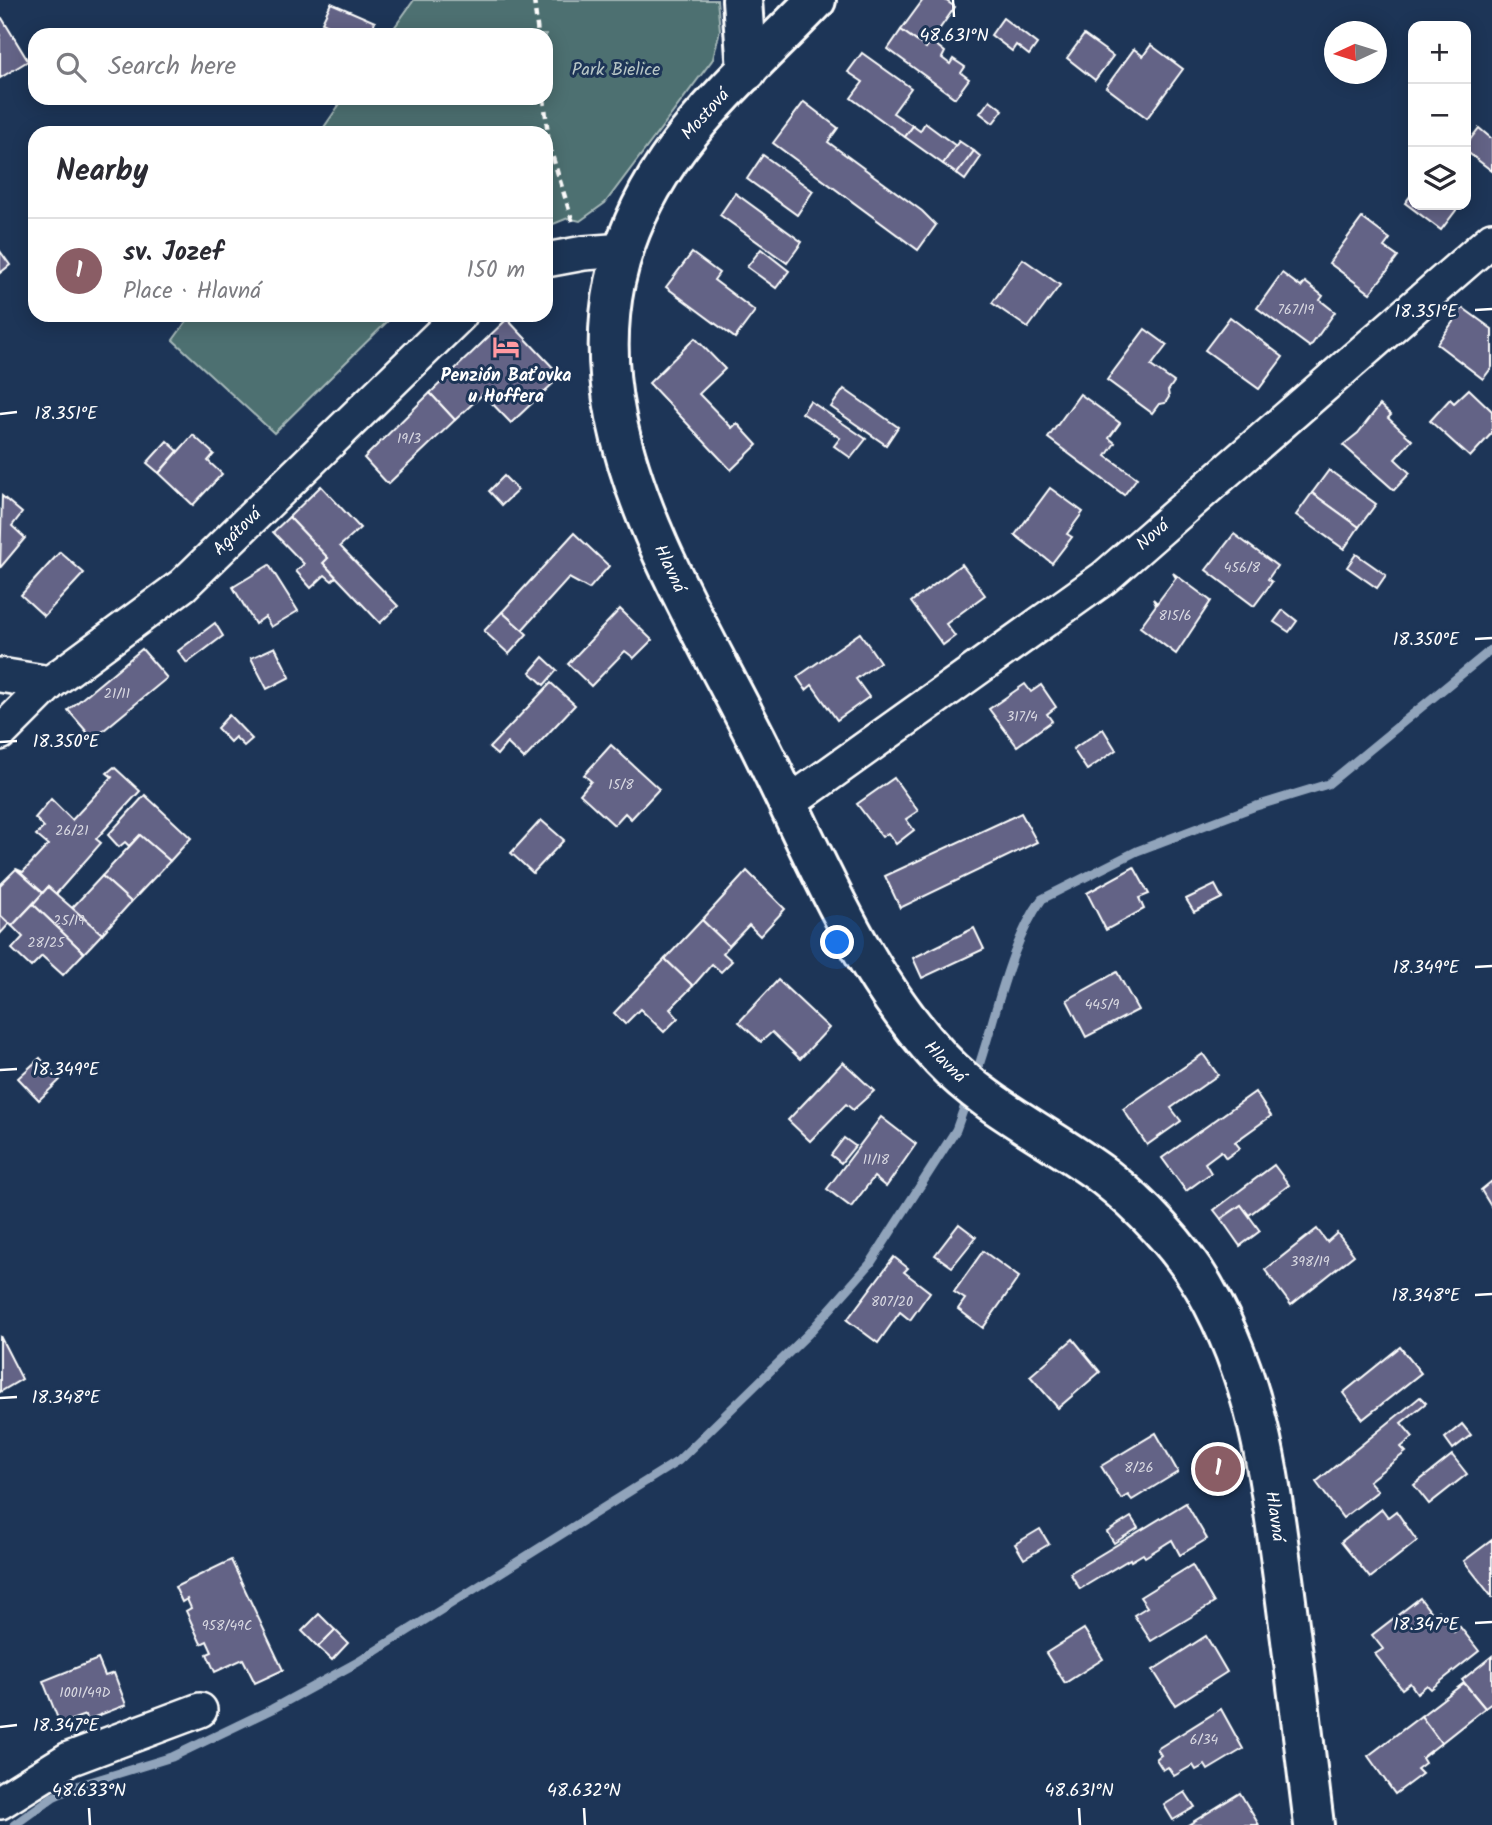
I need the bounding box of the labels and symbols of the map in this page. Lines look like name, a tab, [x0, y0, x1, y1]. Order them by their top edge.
north arrow	[1324, 21, 1387, 84]
text: 48.631°N	[919, 22, 989, 51]
park label: Park Bielice	[572, 56, 660, 85]
street label: Mostová	[675, 81, 738, 147]
text: 18.351°E	[1395, 298, 1458, 327]
house number: 767/19	[1278, 299, 1315, 321]
hotel icon: Penzión Baťovka u Hoffera	[491, 332, 521, 362]
place label: Penzión Baťovka u Hoffera	[441, 362, 571, 412]
text: 18.351°E	[35, 400, 98, 429]
house number: 19/3	[397, 428, 421, 450]
street label: Agátová	[206, 500, 270, 563]
street label: Nová	[1130, 511, 1177, 558]
street label: Hlavná	[646, 540, 694, 599]
house number: 456/8	[1224, 557, 1261, 579]
house number: 815/6	[1158, 605, 1192, 627]
text: 18.350°E	[1393, 626, 1460, 655]
house number: 21/11	[104, 683, 130, 705]
house number: 317/4	[1006, 706, 1038, 728]
text: 18.350°E	[33, 728, 100, 757]
house number: 15/8	[608, 774, 634, 796]
house number: 26/21	[55, 820, 89, 842]
house number: 25/19	[53, 910, 85, 932]
your location	[820, 925, 854, 959]
house number: 28/25	[27, 932, 66, 954]
text: 18.349°E	[1393, 954, 1460, 983]
house number: 445/9	[1085, 994, 1120, 1016]
street label: Hlavná	[916, 1034, 974, 1092]
text: 18.349°E	[33, 1056, 100, 1085]
house number: 11/18	[863, 1149, 890, 1171]
house number: 398/19	[1290, 1251, 1330, 1273]
text: 18.348°E	[1392, 1282, 1461, 1311]
house number: 807/20	[871, 1291, 913, 1313]
text: 18.348°E	[32, 1384, 101, 1413]
pin: 1	[1195, 1443, 1241, 1495]
house number: 8/26	[1124, 1457, 1154, 1479]
street label: Hlavná	[1256, 1489, 1293, 1545]
text: 18.347°E	[1393, 1611, 1459, 1640]
house number: 958/49C	[202, 1615, 252, 1637]
house number: 1001/49D	[59, 1682, 111, 1704]
text: 18.347°E	[33, 1712, 99, 1741]
house number: 6/34	[1190, 1729, 1219, 1751]
text: 48.633°N	[52, 1777, 126, 1806]
text: 48.632°N	[547, 1777, 621, 1806]
text: 48.631°N	[1044, 1777, 1114, 1806]

